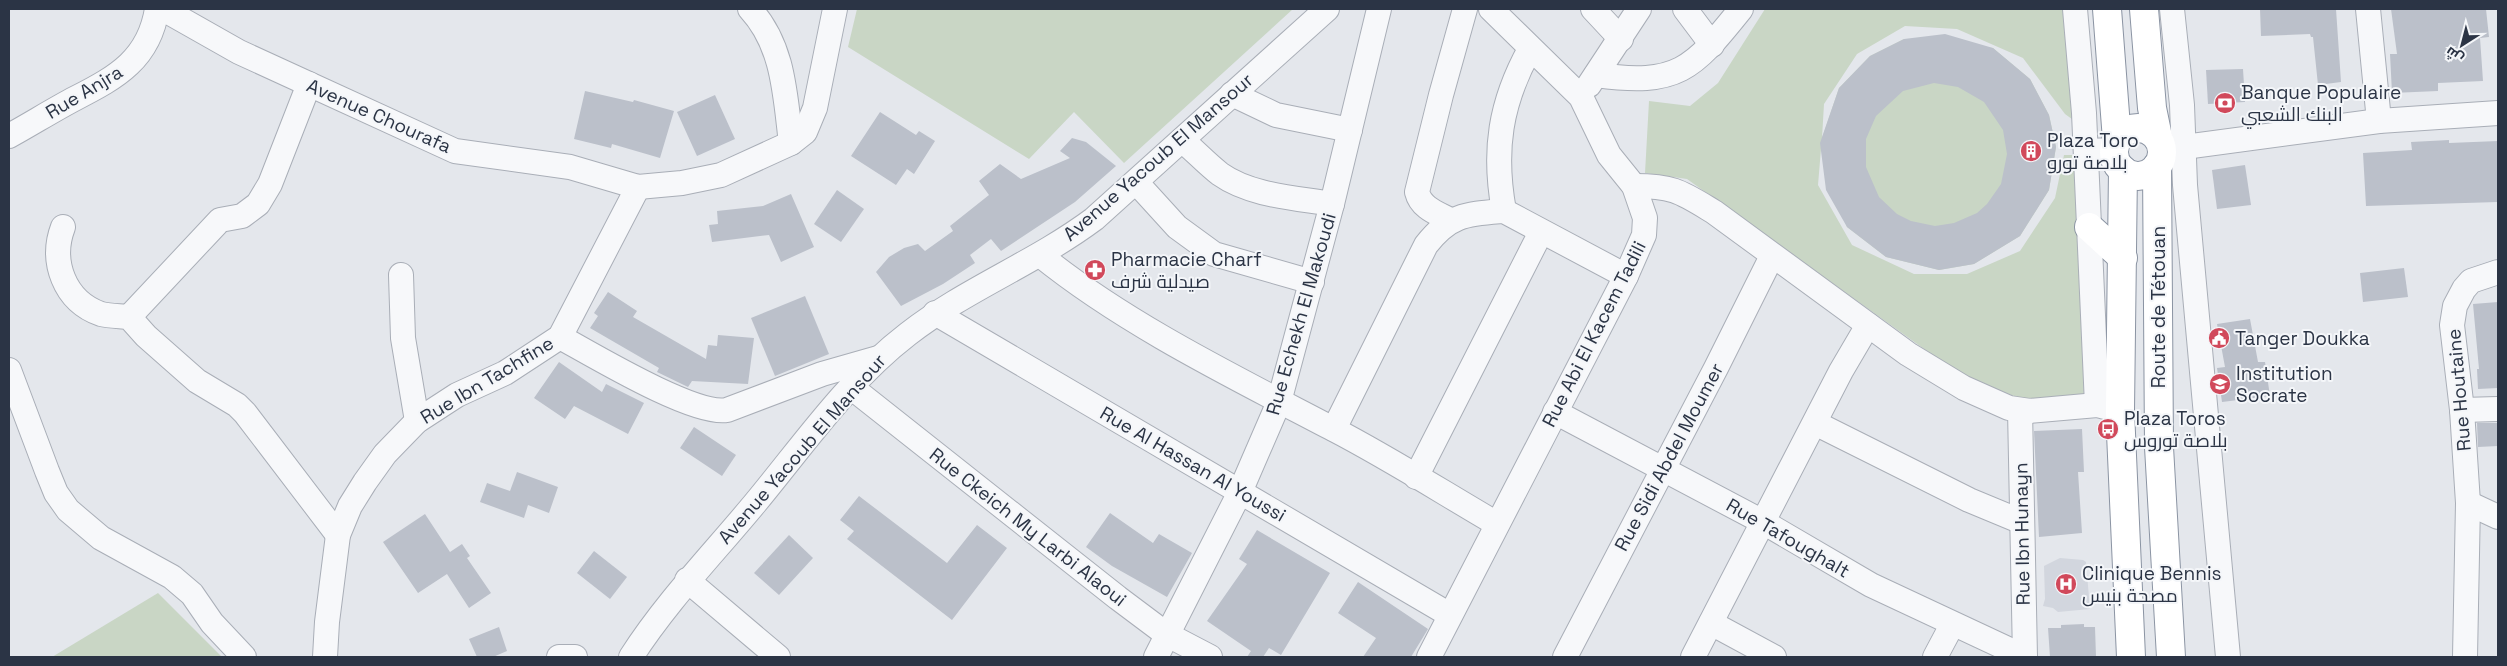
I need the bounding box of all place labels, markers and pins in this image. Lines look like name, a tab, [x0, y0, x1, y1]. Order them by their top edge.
place label: Banque Populaire البنك الشعبي	[2241, 80, 2401, 129]
bank icon: Banque Populaire البنك الشعبي	[2213, 91, 2237, 115]
place label: Plaza Toro بلاصة تورو	[2047, 128, 2139, 175]
building icon: Plaza Toro بلاصة تورو	[2019, 139, 2043, 163]
place label: Pharmacie Charf صيدلية شرف	[1111, 247, 1262, 294]
pharmacy icon: Pharmacie Charf صيدلية شرف	[1083, 258, 1107, 282]
public building icon: Tanger Doukka	[2207, 326, 2231, 350]
place label: Tanger Doukka	[2235, 326, 2370, 351]
place label: Institution Socrate	[2236, 361, 2333, 408]
school or university icon: Institution Socrate	[2208, 372, 2232, 396]
place label: Plaza Toros بلاصة توروس	[2124, 406, 2228, 453]
bus stop icon: Plaza Toros بلاصة توروس	[2096, 417, 2120, 441]
place label: Clinique Bennis مصحة بنيس	[2082, 561, 2222, 608]
hospital icon: Clinique Bennis مصحة بنيس	[2054, 572, 2078, 596]

